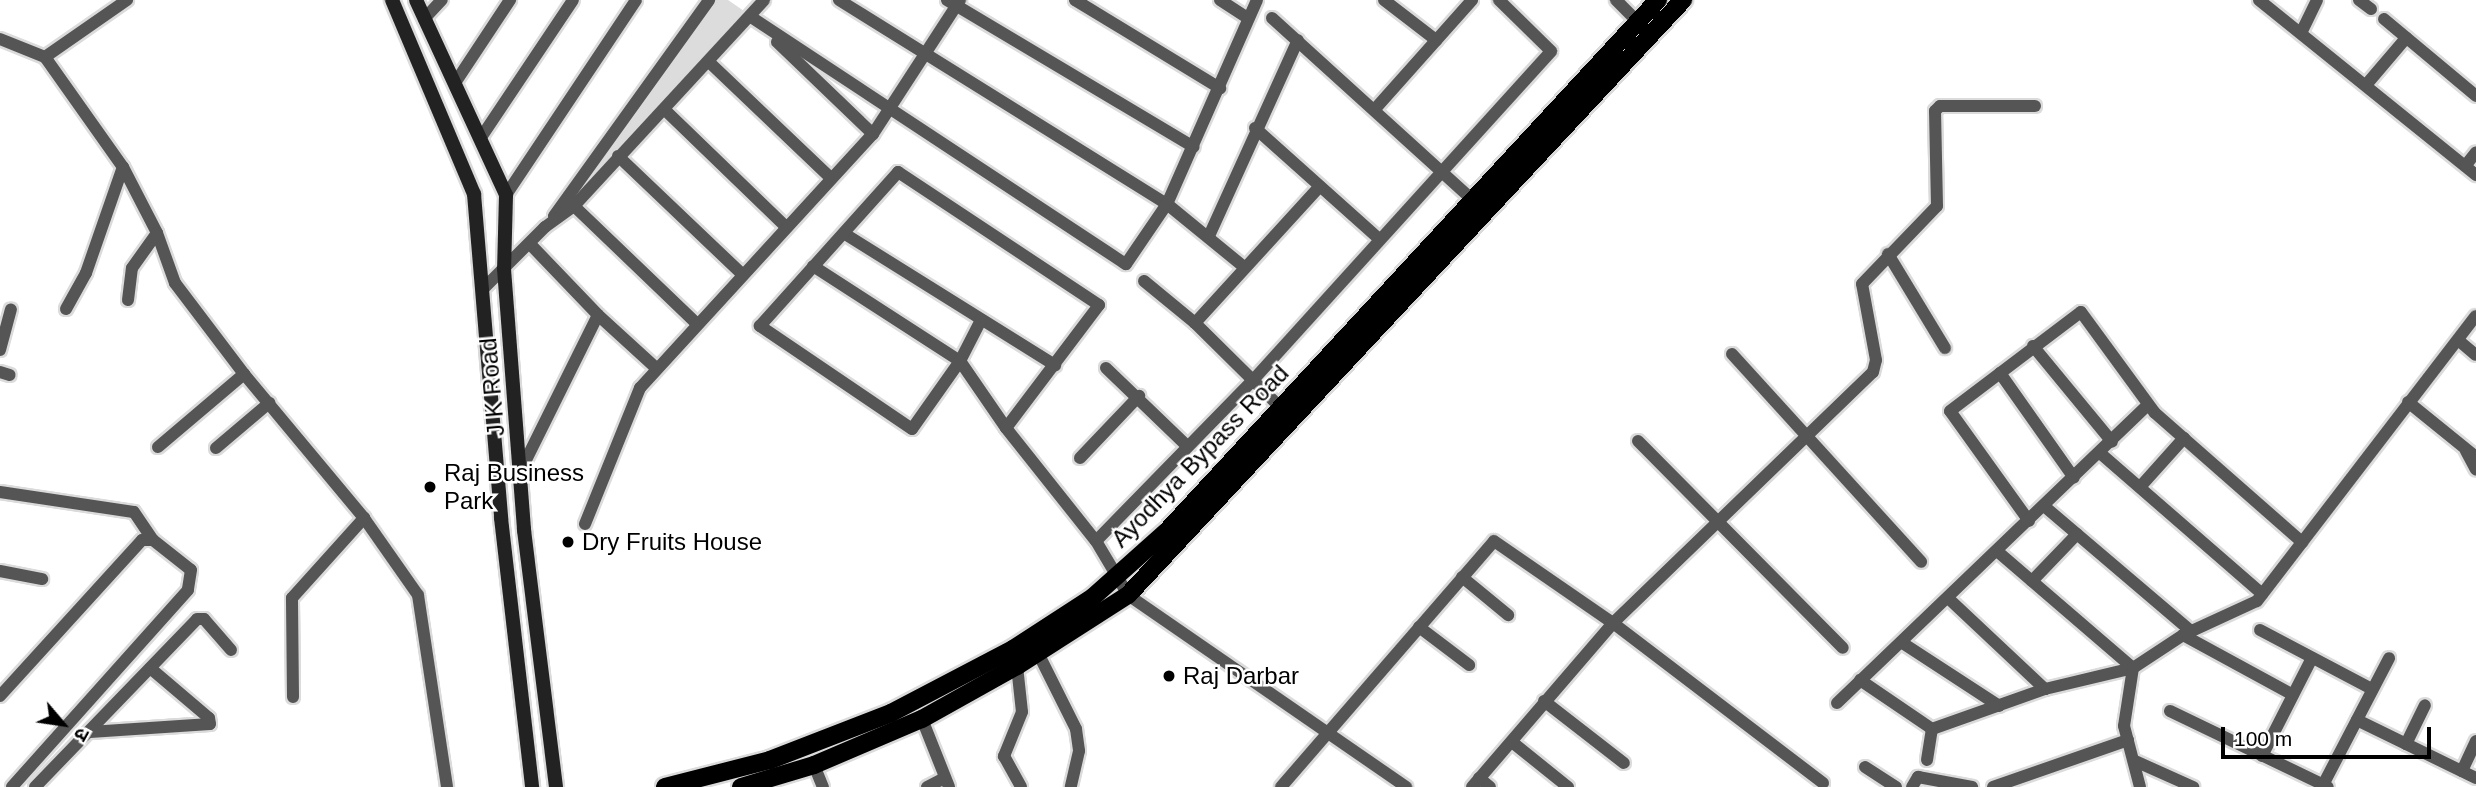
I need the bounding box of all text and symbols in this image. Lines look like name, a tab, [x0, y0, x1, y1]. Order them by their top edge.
street label: J K Road	[473, 337, 511, 437]
street label: Ayodhya Bypass Road	[1105, 359, 1295, 553]
place label: Raj Business Park	[444, 459, 584, 515]
marker: Raj Business Park	[422, 479, 438, 495]
place label: Dry Fruits House	[582, 528, 762, 556]
marker: Dry Fruits House	[560, 534, 576, 550]
place label: Raj Darbar	[1183, 662, 1299, 690]
marker: Raj Darbar	[1161, 668, 1177, 684]
north arrow	[28, 689, 98, 759]
scale bar	[2224, 714, 2434, 758]
text: उ	[70, 724, 94, 744]
text: 100 m	[2234, 727, 2292, 750]

